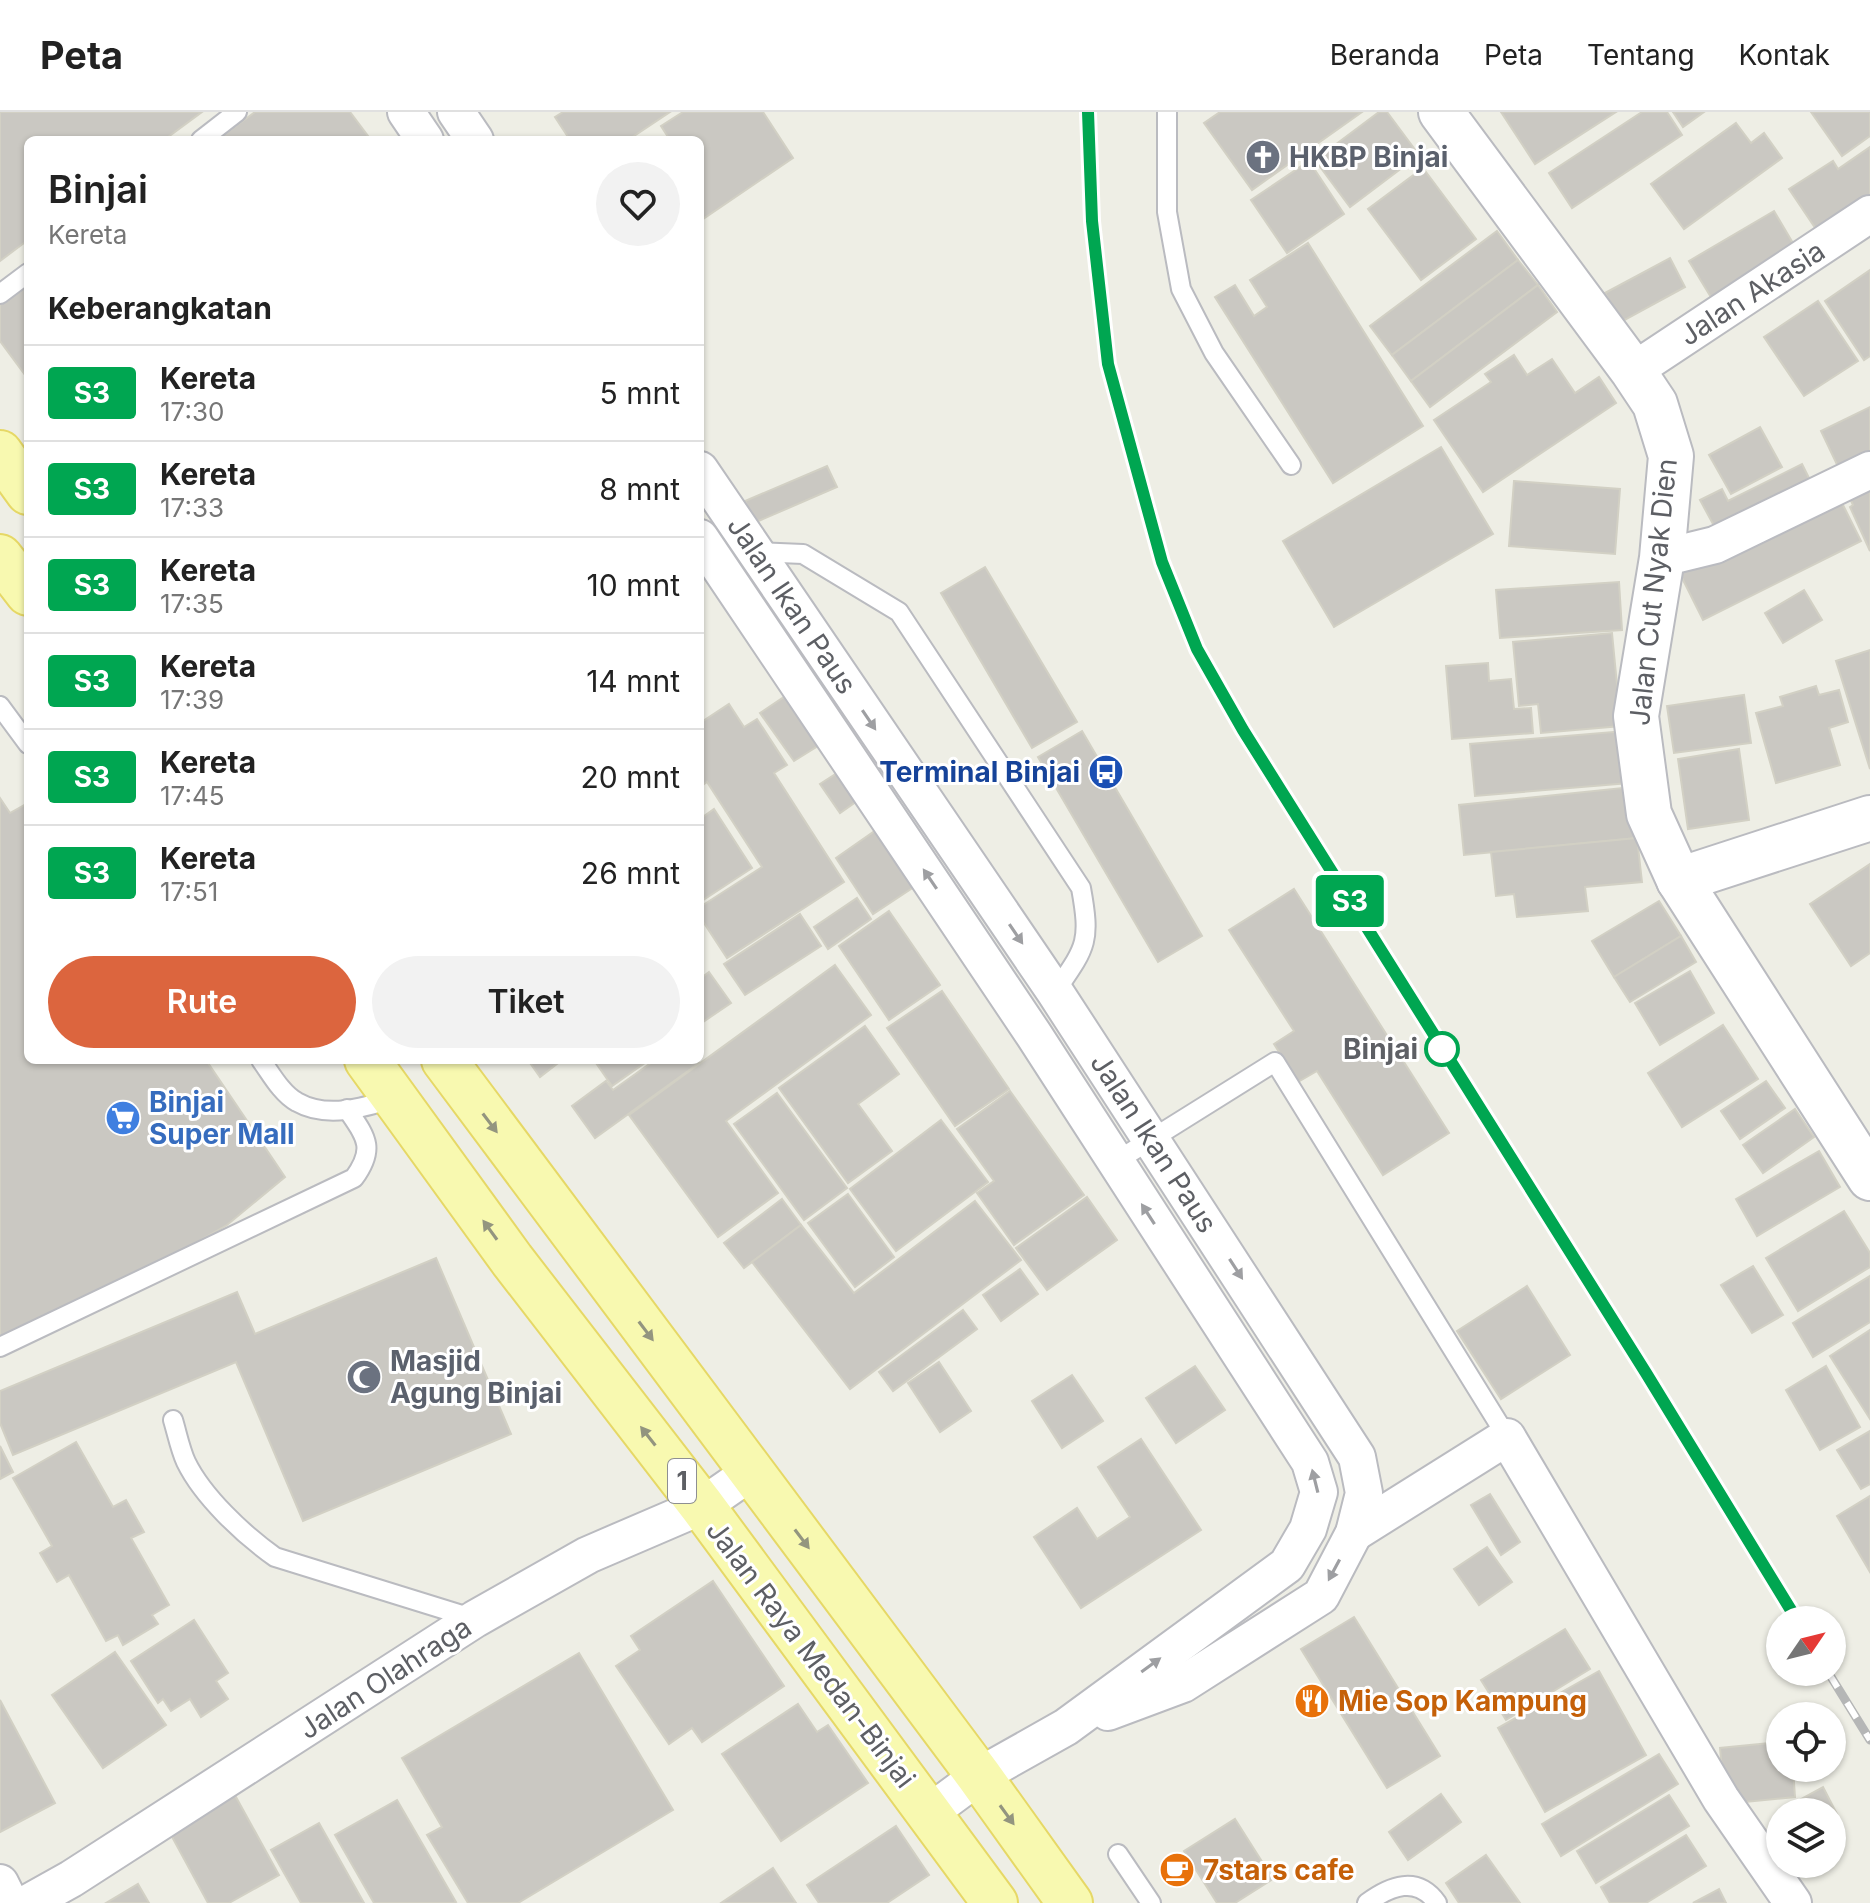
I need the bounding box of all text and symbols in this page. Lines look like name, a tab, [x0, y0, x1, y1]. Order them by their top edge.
text: Peta	[40, 32, 123, 78]
text: Beranda	[1330, 38, 1440, 72]
text: Peta	[1484, 38, 1543, 72]
text: Tentang	[1587, 38, 1695, 72]
text: Kontak	[1739, 38, 1830, 72]
church icon: HKBP Binjai	[1244, 138, 1282, 176]
place label: HKBP Binjai	[1289, 140, 1448, 174]
button: heart	[596, 162, 680, 246]
text: Binjai	[48, 166, 148, 212]
text: Kereta	[48, 219, 127, 250]
street label: Jalan Akasia	[1673, 233, 1831, 353]
text: Keberangkatan	[48, 290, 272, 326]
text: Kereta	[160, 360, 256, 396]
text: 5 mnt	[600, 375, 680, 411]
text: S3	[74, 376, 110, 410]
text: 17:30	[160, 396, 224, 427]
text: Kereta	[160, 456, 256, 492]
street label: Jalan Cut Nyak Dien	[1622, 457, 1684, 727]
text: 8 mnt	[599, 471, 680, 507]
text: S3	[74, 472, 110, 506]
text: 17:33	[160, 492, 224, 523]
street label: Jalan Ikan Paus	[720, 510, 864, 700]
text: Kereta	[160, 552, 256, 588]
text: 10 mnt	[587, 567, 680, 603]
text: S3	[74, 568, 110, 602]
text: 17:35	[160, 588, 224, 619]
text: Kereta	[160, 648, 256, 684]
text: 14 mnt	[586, 663, 680, 699]
text: S3	[74, 664, 110, 698]
text: 17:39	[160, 684, 224, 715]
one-way arrow	[862, 709, 877, 730]
text: Kereta	[160, 744, 256, 780]
bus stop icon: Terminal Binjai	[1087, 753, 1125, 791]
place label: Terminal Binjai	[879, 755, 1080, 789]
text: 20 mnt	[581, 759, 680, 795]
text: S3	[74, 760, 110, 794]
text: 17:45	[160, 780, 225, 811]
text: Kereta	[160, 840, 256, 876]
text: 26 mnt	[581, 855, 680, 891]
text: S3	[74, 856, 110, 890]
one-way arrow	[922, 869, 937, 890]
line badge: S3	[1314, 875, 1386, 927]
text: 17:51	[160, 876, 218, 907]
text: S3	[1332, 884, 1368, 918]
one-way arrow	[1008, 924, 1023, 945]
button: Rute	[48, 956, 356, 1048]
button: Tiket	[372, 956, 680, 1048]
place label: Binjai	[1343, 1032, 1418, 1066]
marker: Binjai	[1425, 1032, 1459, 1066]
street label: Jalan Ikan Paus	[1083, 1047, 1225, 1239]
place label: Binjai Super Mall	[149, 1085, 295, 1151]
supermarket icon: Binjai Super Mall	[104, 1099, 142, 1137]
one-way arrow	[482, 1112, 498, 1133]
one-way arrow	[1142, 1203, 1156, 1225]
one-way arrow	[482, 1220, 498, 1240]
one-way arrow	[1228, 1258, 1243, 1279]
one-way arrow	[638, 1320, 654, 1342]
place label: Masjid Agung Binjai	[390, 1344, 562, 1410]
mosque icon: Masjid Agung Binjai	[345, 1358, 383, 1396]
one-way arrow	[640, 1426, 656, 1446]
road number: 1	[668, 1459, 696, 1503]
one-way arrow	[1308, 1469, 1321, 1494]
street label: Jalan Raya Medan-Binjai	[699, 1514, 923, 1794]
one-way arrow	[793, 1529, 809, 1549]
one-way arrow	[1328, 1559, 1342, 1581]
north arrow	[1766, 1606, 1846, 1686]
map controls	[1766, 1606, 1846, 1878]
street label: Jalan Olahraga	[293, 1610, 477, 1746]
one-way arrow	[1141, 1658, 1162, 1673]
restaurant icon: Mie Sop Kampung	[1293, 1682, 1331, 1720]
place label: Mie Sop Kampung	[1338, 1684, 1587, 1718]
button: locate	[1766, 1702, 1846, 1782]
button: layers	[1766, 1798, 1846, 1878]
one-way arrow	[999, 1804, 1015, 1826]
cafe icon: 7stars cafe	[1158, 1851, 1196, 1889]
place label: 7stars cafe	[1203, 1853, 1354, 1887]

